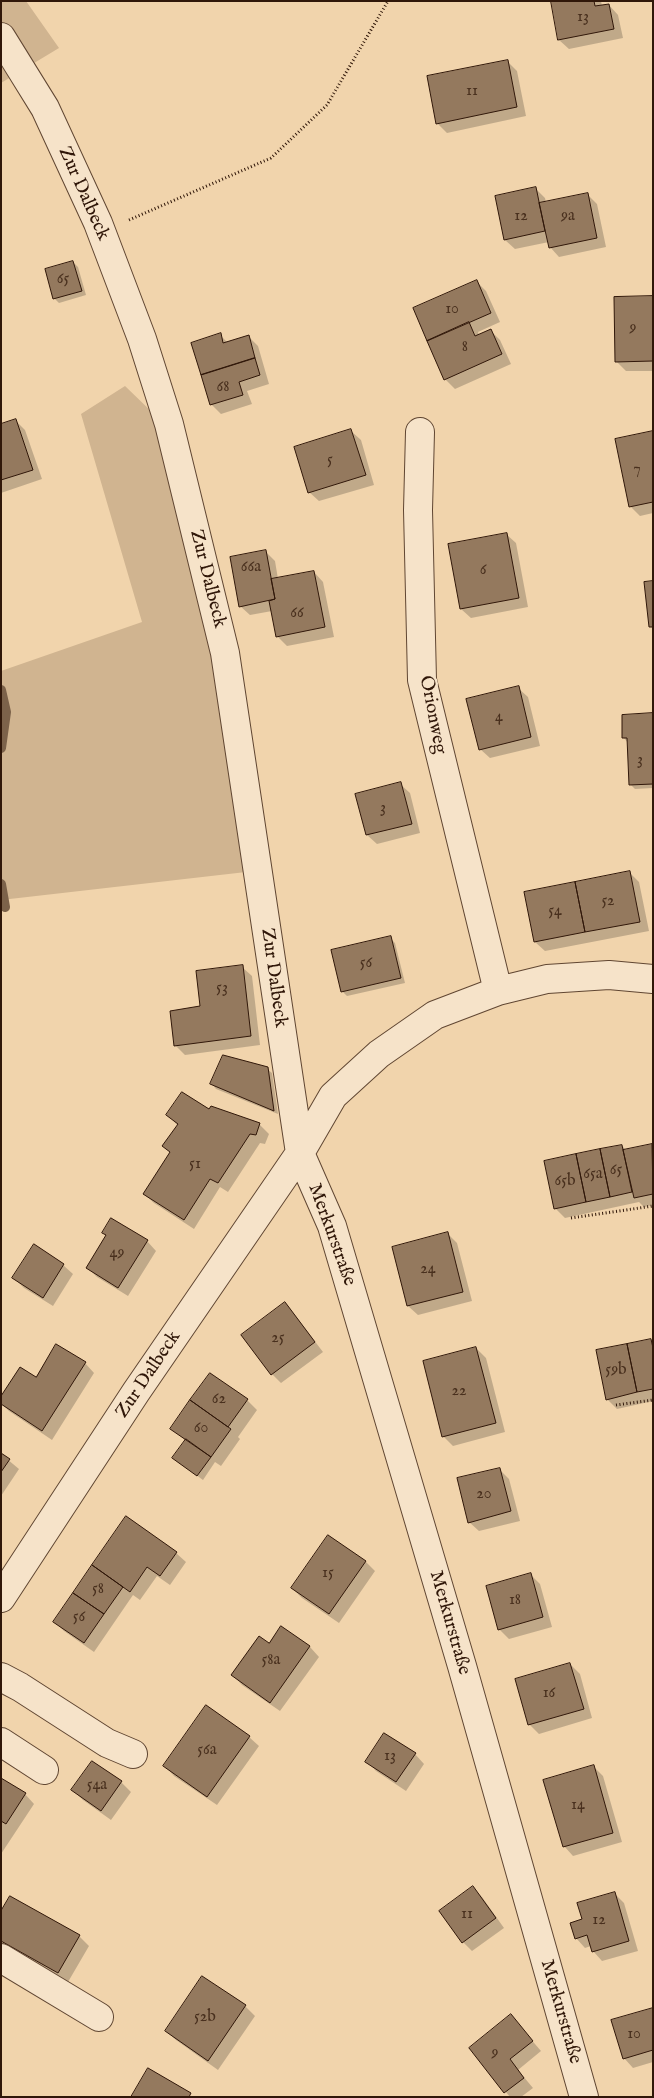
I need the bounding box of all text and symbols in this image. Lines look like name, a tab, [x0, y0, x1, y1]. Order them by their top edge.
house number: 13	[577, 8, 589, 28]
house number: 11	[466, 82, 478, 102]
street label: Zur Dalbeck	[52, 144, 114, 244]
house number: 12	[514, 207, 528, 227]
house number: 9a	[561, 207, 575, 227]
house number: 65	[57, 270, 69, 290]
house number: 10	[445, 300, 459, 320]
house number: 9	[630, 319, 636, 339]
house number: 8	[462, 338, 468, 358]
house number: 68	[216, 378, 230, 398]
house number: 5	[327, 451, 333, 471]
house number: 7	[633, 460, 641, 480]
street label: Zur Dalbeck	[184, 528, 230, 630]
house number: 66a	[241, 558, 261, 578]
house number: 6	[480, 561, 486, 581]
house number: 66	[290, 604, 304, 624]
street label: Orionweg	[413, 674, 451, 756]
house number: 4	[495, 708, 503, 728]
house number: 3	[637, 751, 643, 771]
house number: 3	[380, 799, 386, 819]
house number: 52	[601, 892, 615, 912]
house number: 54	[548, 902, 562, 922]
street label: Zur Dalbeck	[255, 927, 291, 1029]
house number: 56	[360, 954, 372, 974]
house number: 53	[216, 979, 228, 999]
house number: 51	[189, 1155, 201, 1175]
house number: 65	[610, 1161, 622, 1181]
house number: 65a	[583, 1165, 603, 1185]
house number: 65b	[554, 1172, 576, 1192]
street label: Merkurstraße	[302, 1181, 360, 1289]
house number: 49	[110, 1244, 124, 1264]
house number: 24	[420, 1260, 436, 1280]
street label: Zur Dalbeck	[112, 1327, 186, 1423]
house number: 25	[271, 1329, 285, 1349]
house number: 59b	[605, 1361, 627, 1381]
house number: 22	[451, 1382, 467, 1402]
house number: 62	[212, 1390, 226, 1410]
house number: 60	[194, 1419, 208, 1439]
house number: 20	[476, 1485, 492, 1505]
house number: 15	[322, 1564, 334, 1584]
street label: Merkurstraße	[423, 1568, 475, 1678]
house number: 58	[92, 1580, 104, 1600]
house number: 18	[509, 1591, 521, 1611]
house number: 56	[73, 1608, 85, 1628]
house number: 58a	[262, 1651, 280, 1671]
house number: 16	[543, 1684, 555, 1704]
house number: 56a	[197, 1741, 217, 1761]
house number: 13	[384, 1747, 396, 1767]
house number: 54a	[87, 1776, 107, 1796]
house number: 14	[571, 1796, 585, 1816]
house number: 11	[461, 1905, 473, 1925]
house number: 12	[592, 1911, 606, 1931]
street label: Merkurstraße	[534, 1957, 586, 2067]
house number: 52b	[194, 2008, 216, 2028]
house number: 10	[627, 2025, 641, 2045]
house number: 9	[492, 2044, 498, 2064]

